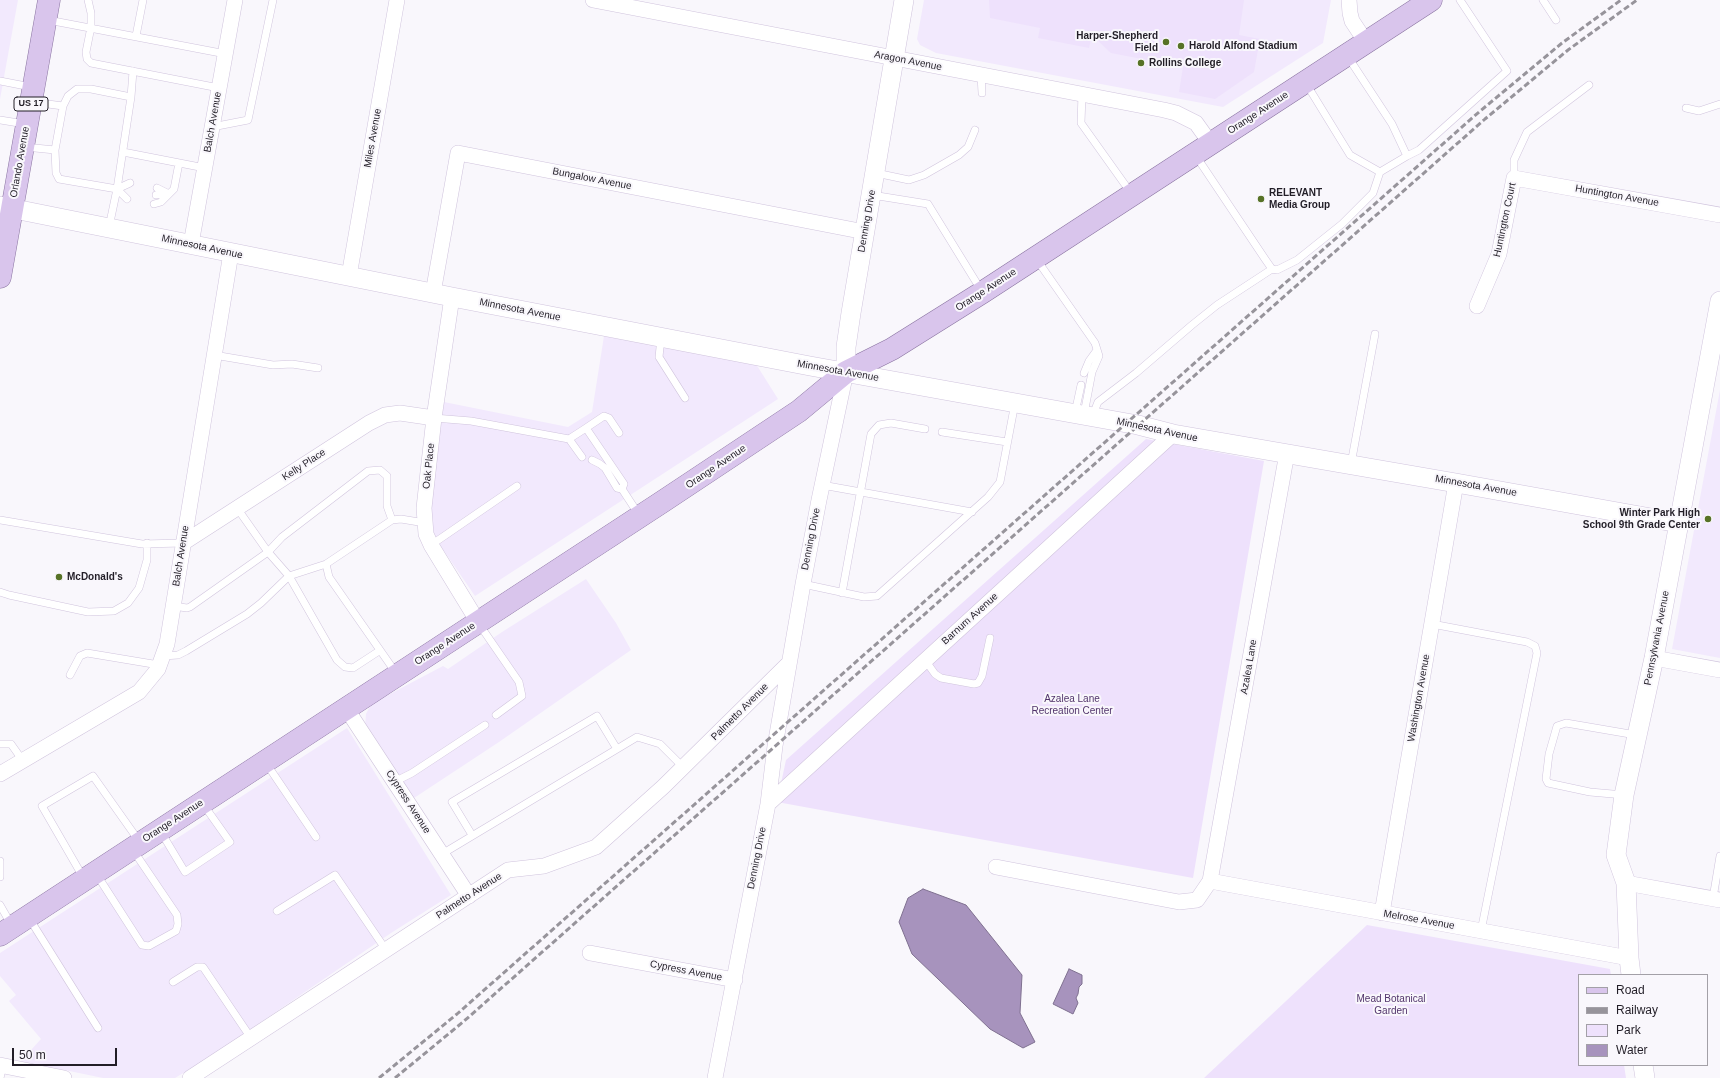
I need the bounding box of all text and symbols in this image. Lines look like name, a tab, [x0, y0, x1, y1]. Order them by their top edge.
place label: Harper-Shepherd Field	[1076, 30, 1158, 54]
marker: Harper-Shepherd Field	[1161, 37, 1171, 47]
place label: Harold Alfond Stadium	[1189, 40, 1297, 52]
marker: Harold Alfond Stadium	[1176, 41, 1186, 51]
street label: Aragon Avenue	[873, 49, 943, 73]
place label: Rollins College	[1149, 57, 1221, 69]
marker: Rollins College	[1136, 58, 1146, 68]
street label: Orange Avenue	[1225, 89, 1291, 137]
street label: Balch Avenue	[202, 91, 224, 153]
road number: US 17	[14, 97, 48, 111]
street label: Miles Avenue	[362, 107, 384, 169]
street label: Orlando Avenue	[8, 125, 32, 199]
street label: Bungalow Avenue	[551, 165, 633, 193]
street label: Huntington Court	[1491, 182, 1519, 258]
street label: Huntington Avenue	[1574, 183, 1660, 209]
place label: RELEVANT Media Group	[1269, 187, 1330, 210]
street label: Denning Drive	[856, 189, 878, 253]
marker: RELEVANT Media Group	[1256, 194, 1266, 204]
street label: Minnesota Avenue	[160, 233, 244, 261]
street label: Orange Avenue	[953, 266, 1019, 314]
street label: Minnesota Avenue	[478, 296, 562, 324]
street label: Minnesota Avenue	[796, 358, 880, 384]
street label: Minnesota Avenue	[1115, 416, 1199, 444]
street label: Oak Place	[421, 442, 437, 490]
street label: Orange Avenue	[684, 442, 748, 492]
street label: Kelly Place	[280, 446, 328, 484]
street label: Minnesota Avenue	[1434, 473, 1518, 499]
street label: Denning Drive	[799, 507, 823, 571]
place label: Winter Park High School 9th Grade Center	[1583, 507, 1700, 530]
marker: Winter Park High School 9th Grade Center	[1703, 514, 1713, 524]
street label: Balch Avenue	[170, 525, 192, 587]
place label: McDonald's	[67, 571, 123, 583]
marker: McDonald's	[54, 572, 64, 582]
street label: Pennsylvania Avenue	[1642, 590, 1672, 686]
street label: Barnum Avenue	[939, 591, 1001, 647]
street label: Orange Avenue	[412, 620, 478, 668]
street label: Azalea Lane	[1238, 639, 1260, 695]
street label: Washington Avenue	[1405, 653, 1433, 743]
street label: Palmetto Avenue	[709, 681, 771, 743]
park label: Azalea Lane Recreation Center	[1031, 693, 1113, 716]
street label: Cypress Avenue	[383, 768, 433, 836]
street label: Orange Avenue	[140, 797, 206, 845]
street label: Denning Drive	[745, 826, 769, 890]
street label: Palmetto Avenue	[434, 870, 504, 922]
street label: Melrose Avenue	[1382, 908, 1456, 932]
street label: Cypress Avenue	[649, 958, 723, 984]
legend	[1578, 974, 1708, 1066]
text: Road	[1616, 983, 1645, 997]
park label: Mead Botanical Garden	[1357, 993, 1425, 1016]
text: Railway	[1616, 1003, 1658, 1017]
text: Park	[1616, 1023, 1641, 1037]
scale bar	[14, 1040, 119, 1066]
text: Water	[1616, 1043, 1648, 1057]
text: 50 m	[19, 1048, 46, 1062]

